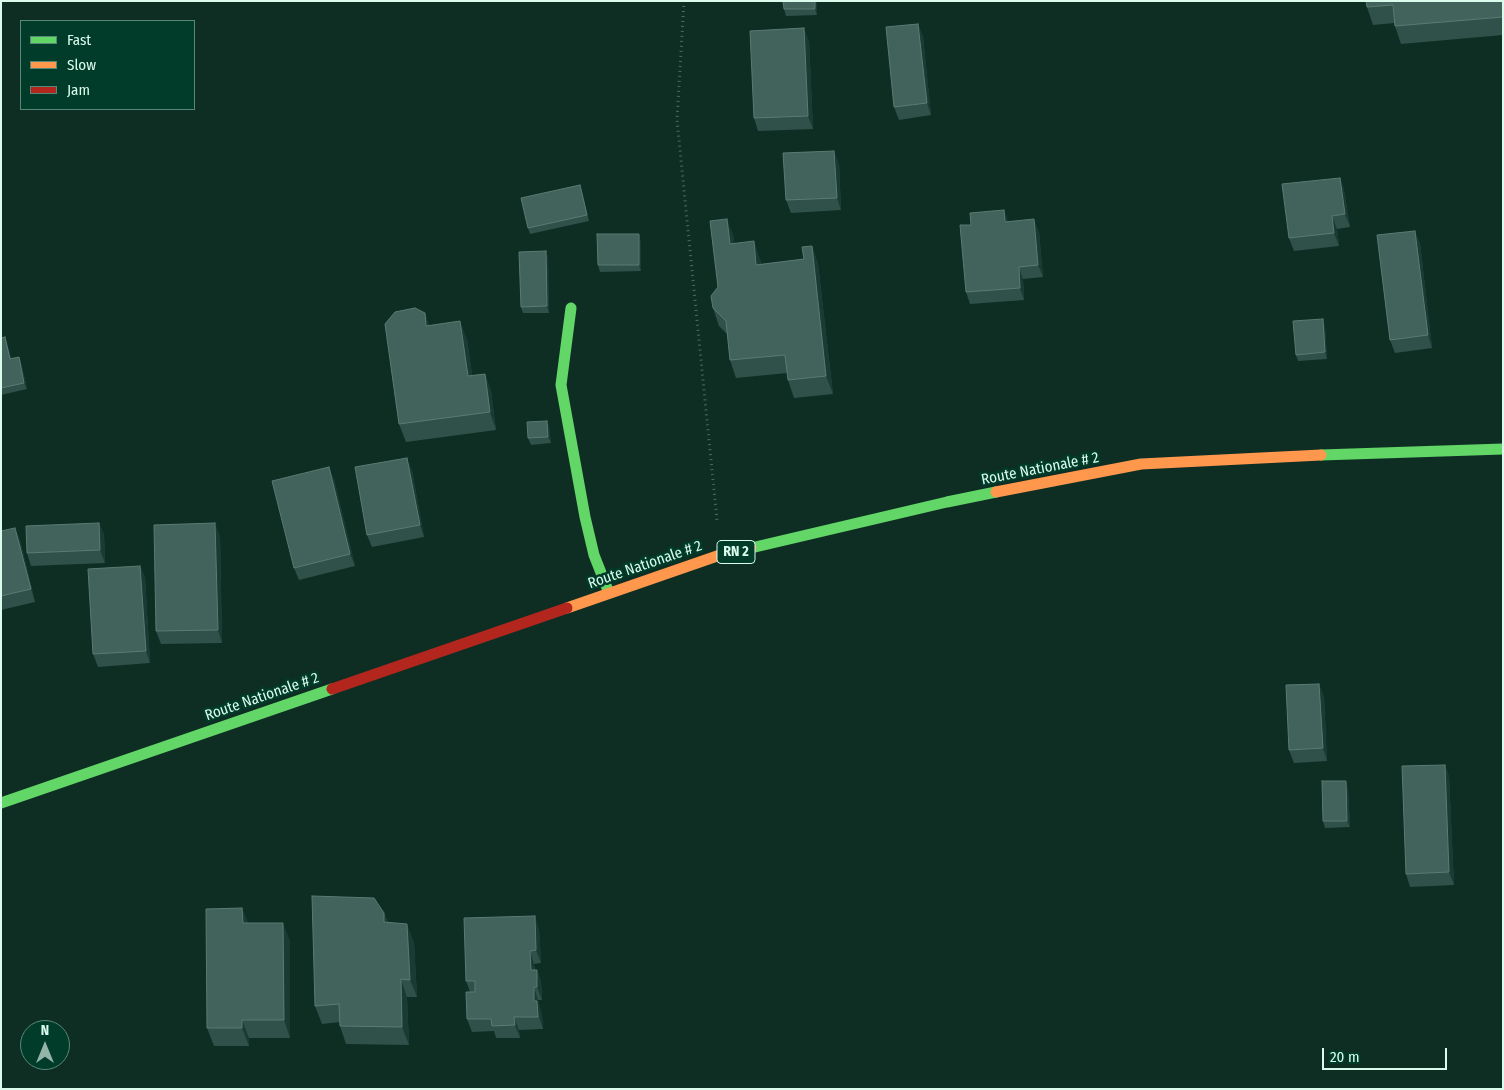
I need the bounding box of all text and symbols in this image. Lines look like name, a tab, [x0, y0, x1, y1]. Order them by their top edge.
legend	[20, 20, 195, 110]
text: Fast	[67, 31, 91, 49]
text: Slow	[67, 56, 96, 74]
text: Jam	[67, 81, 90, 99]
street label: Route Nationale # 2	[980, 449, 1100, 489]
street label: Route Nationale # 2	[586, 537, 704, 593]
road number: RN 2	[717, 540, 755, 564]
street label: Route Nationale # 2	[203, 669, 321, 725]
north arrow	[20, 1020, 70, 1070]
text: N	[41, 1022, 49, 1039]
scale bar	[1324, 1038, 1449, 1070]
text: 20 m	[1330, 1048, 1360, 1066]

